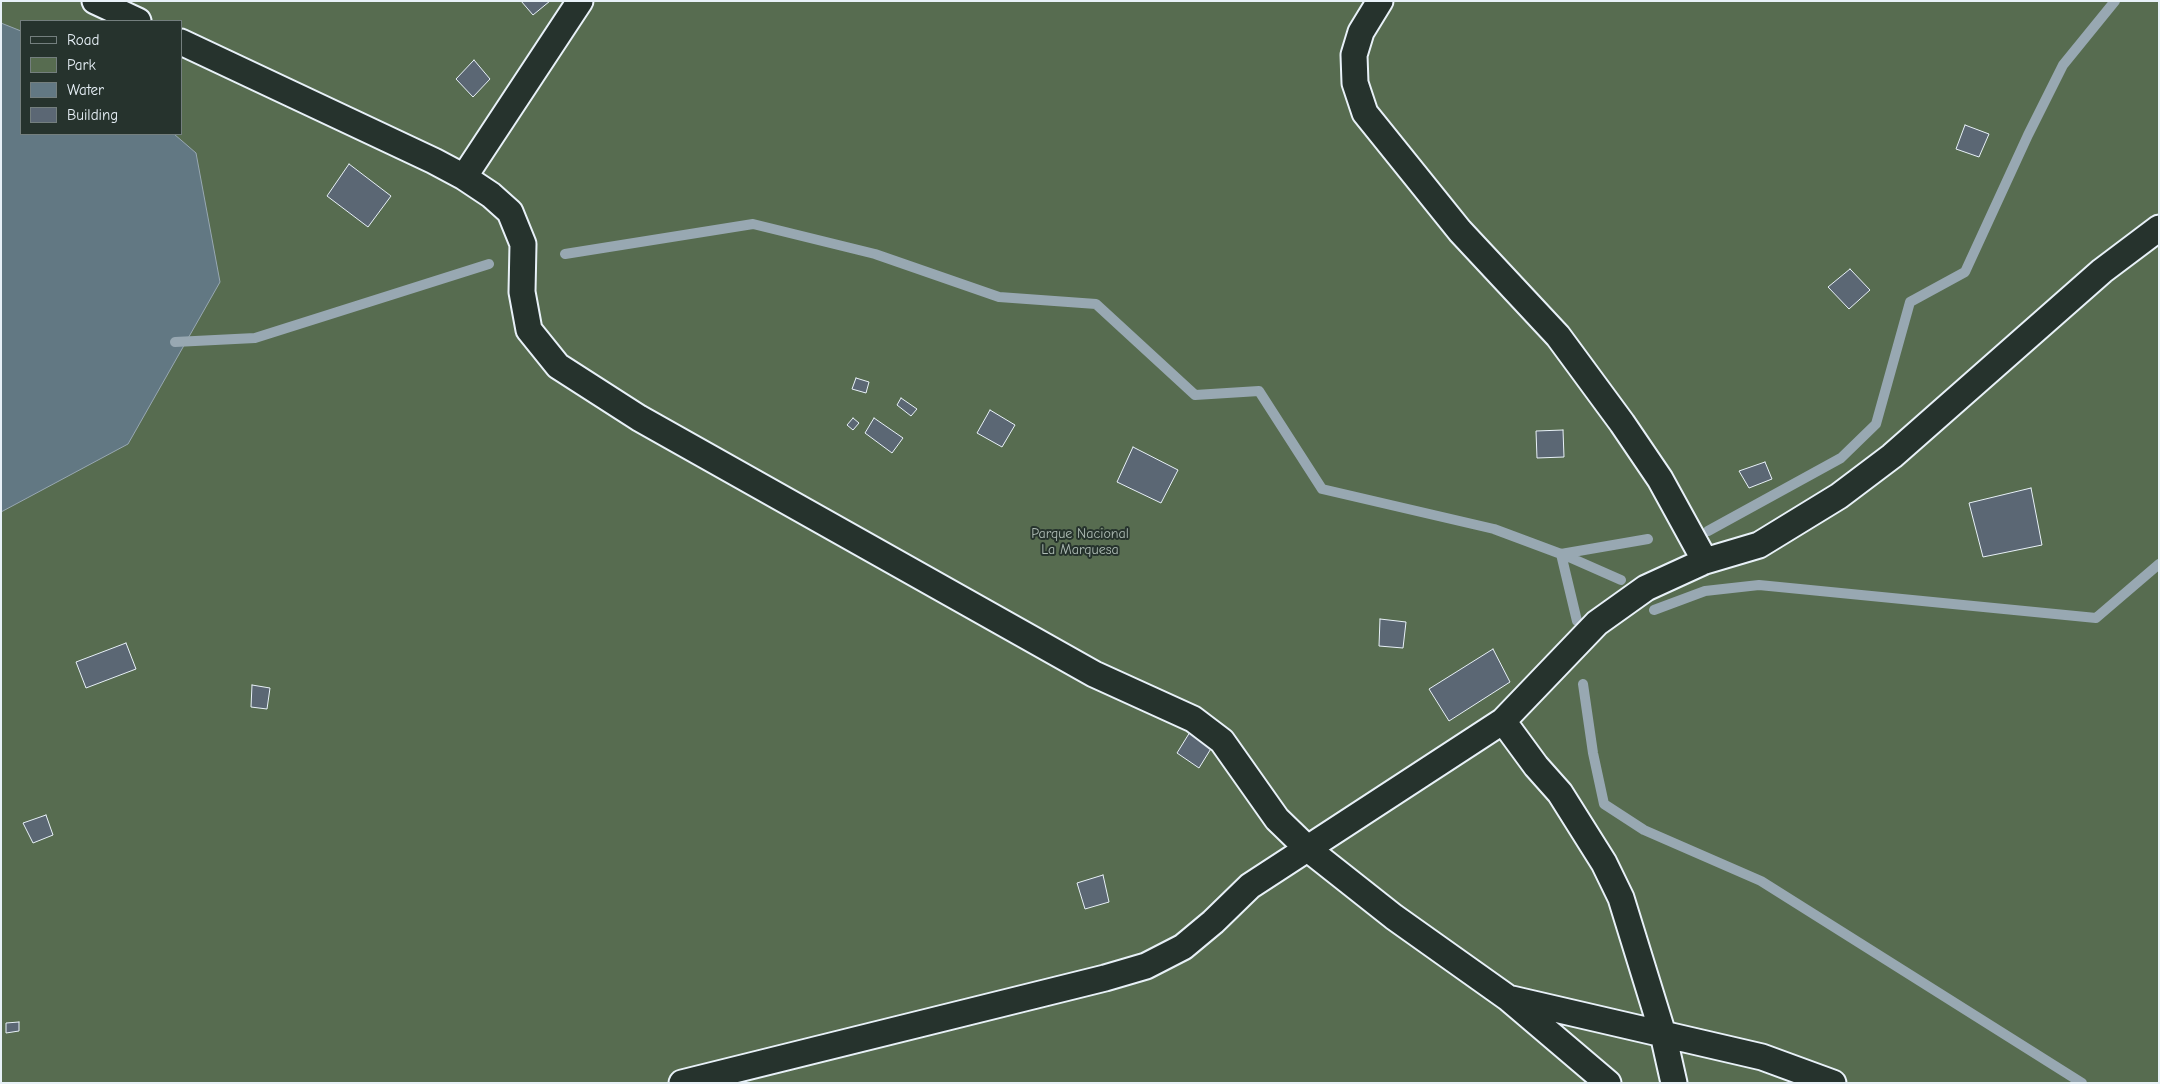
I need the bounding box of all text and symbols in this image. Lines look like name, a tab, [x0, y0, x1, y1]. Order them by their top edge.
legend	[20, 20, 182, 135]
text: Road	[67, 31, 99, 49]
text: Park	[67, 56, 96, 74]
text: Water	[67, 81, 104, 99]
text: Building	[67, 106, 118, 124]
park label: Parque Nacional La Marquesa	[1031, 526, 1129, 558]

